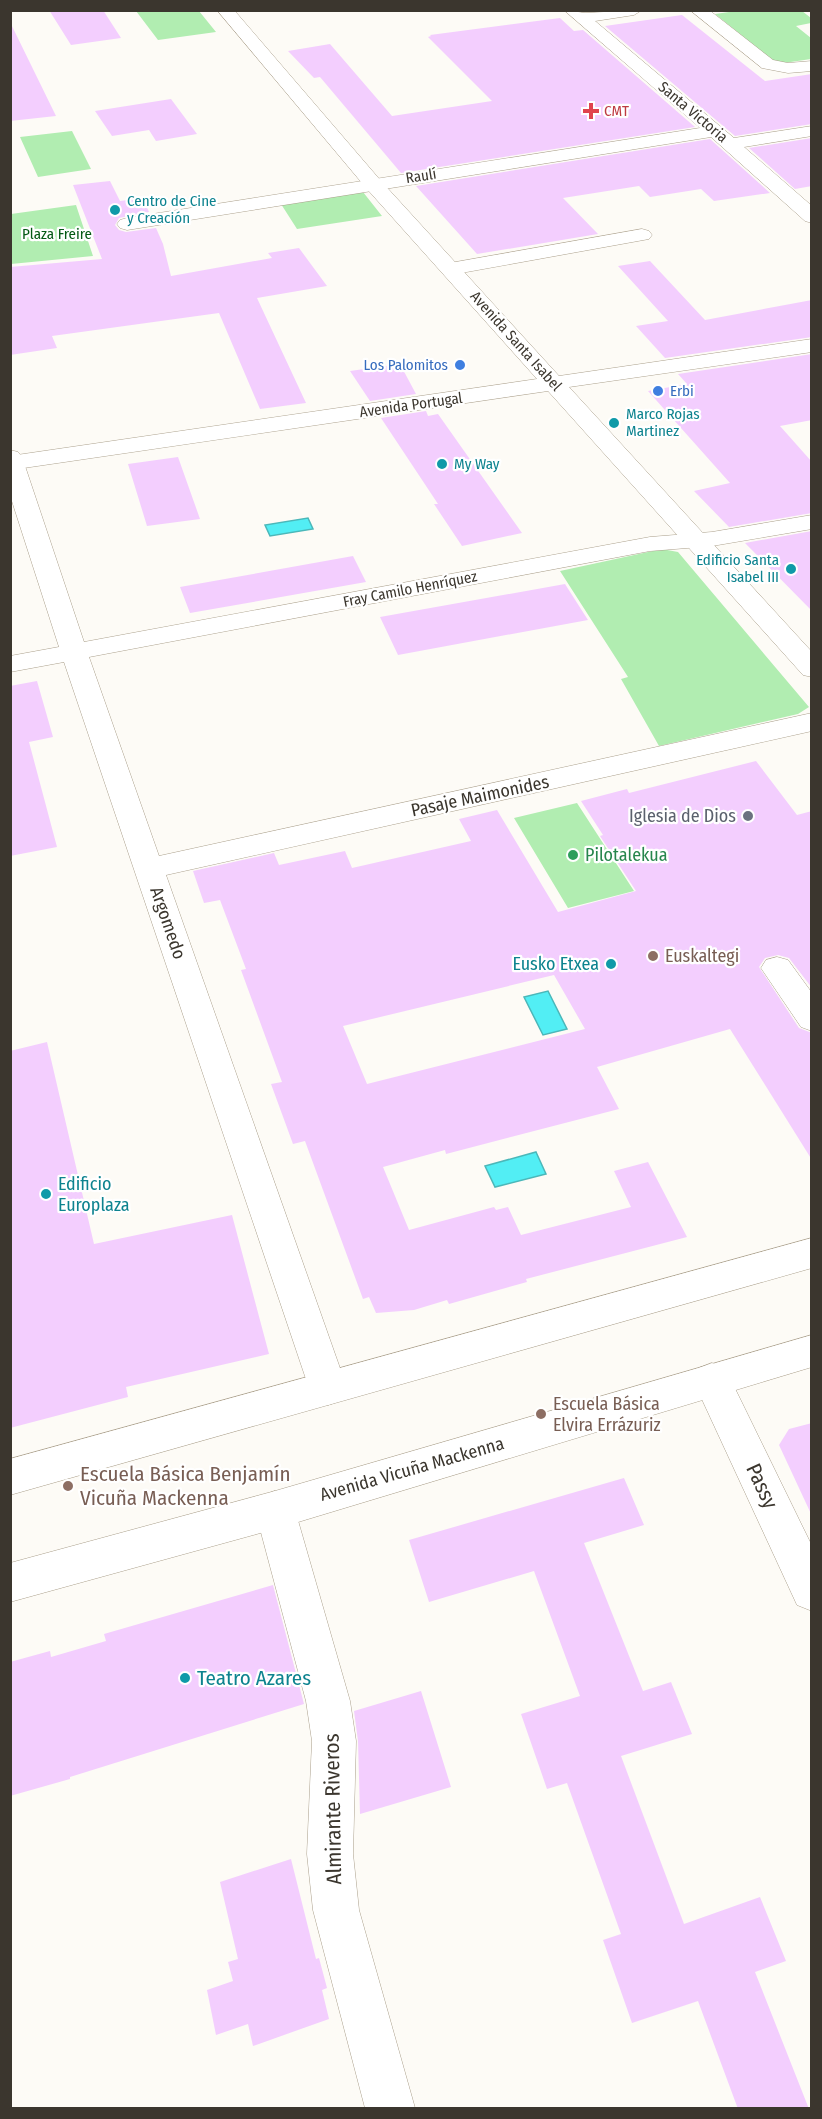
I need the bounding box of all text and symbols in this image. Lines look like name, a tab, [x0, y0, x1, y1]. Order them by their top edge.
street label: Santa Victoria	[655, 78, 731, 146]
marker: CMT	[582, 102, 600, 120]
place label: CMT	[604, 102, 629, 120]
street label: Raulí	[404, 165, 438, 187]
place label: Centro de Cine y Creación	[127, 192, 216, 227]
marker: Centro de Cine y Creación	[108, 203, 122, 217]
park label: Plaza Freire	[22, 225, 92, 243]
street label: Avenida Santa Isabel	[467, 287, 565, 395]
place label: Los Palomitos	[364, 356, 448, 374]
marker: Los Palomitos	[453, 358, 467, 372]
place label: Erbi	[670, 382, 694, 400]
marker: Erbi	[651, 384, 665, 398]
street label: Avenida Portugal	[358, 389, 464, 421]
place label: Marco Rojas Martinez	[626, 405, 700, 440]
marker: Marco Rojas Martinez	[607, 416, 621, 430]
place label: My Way	[454, 455, 500, 473]
marker: My Way	[435, 457, 449, 471]
place label: Edificio Santa Isabel III	[696, 551, 779, 586]
marker: Edificio Santa Isabel III	[784, 562, 798, 576]
street label: Fray Camilo Henríquez	[341, 567, 479, 611]
street label: Pasaje Maimonides	[409, 771, 551, 821]
place label: Iglesia de Dios	[629, 805, 736, 827]
marker: Iglesia de Dios	[741, 809, 755, 823]
place label: Pilotalekua	[585, 844, 668, 866]
marker: Pilotalekua	[566, 848, 580, 862]
street label: Argomedo	[145, 884, 191, 962]
place label: Euskaltegi	[665, 945, 739, 967]
marker: Euskaltegi	[646, 949, 660, 963]
place label: Eusko Etxea	[512, 953, 599, 975]
marker: Eusko Etxea	[604, 957, 618, 971]
place label: Edificio Europlaza	[58, 1173, 130, 1216]
marker: Edificio Europlaza	[39, 1187, 53, 1201]
place label: Escuela Básica Elvira Errázuriz	[553, 1393, 661, 1436]
marker: Escuela Básica Elvira Errázuriz	[534, 1407, 548, 1421]
street label: Avenida Vicuña Mackenna	[317, 1432, 507, 1506]
street label: Passy	[740, 1459, 784, 1513]
place label: Escuela Básica Benjamín Vicuña Mackenna	[80, 1461, 290, 1511]
marker: Escuela Básica Benjamín Vicuña Mackenna	[61, 1479, 75, 1493]
place label: Teatro Azares	[197, 1665, 311, 1691]
marker: Teatro Azares	[178, 1671, 192, 1685]
street label: Almirante Riveros	[319, 1733, 347, 1885]

